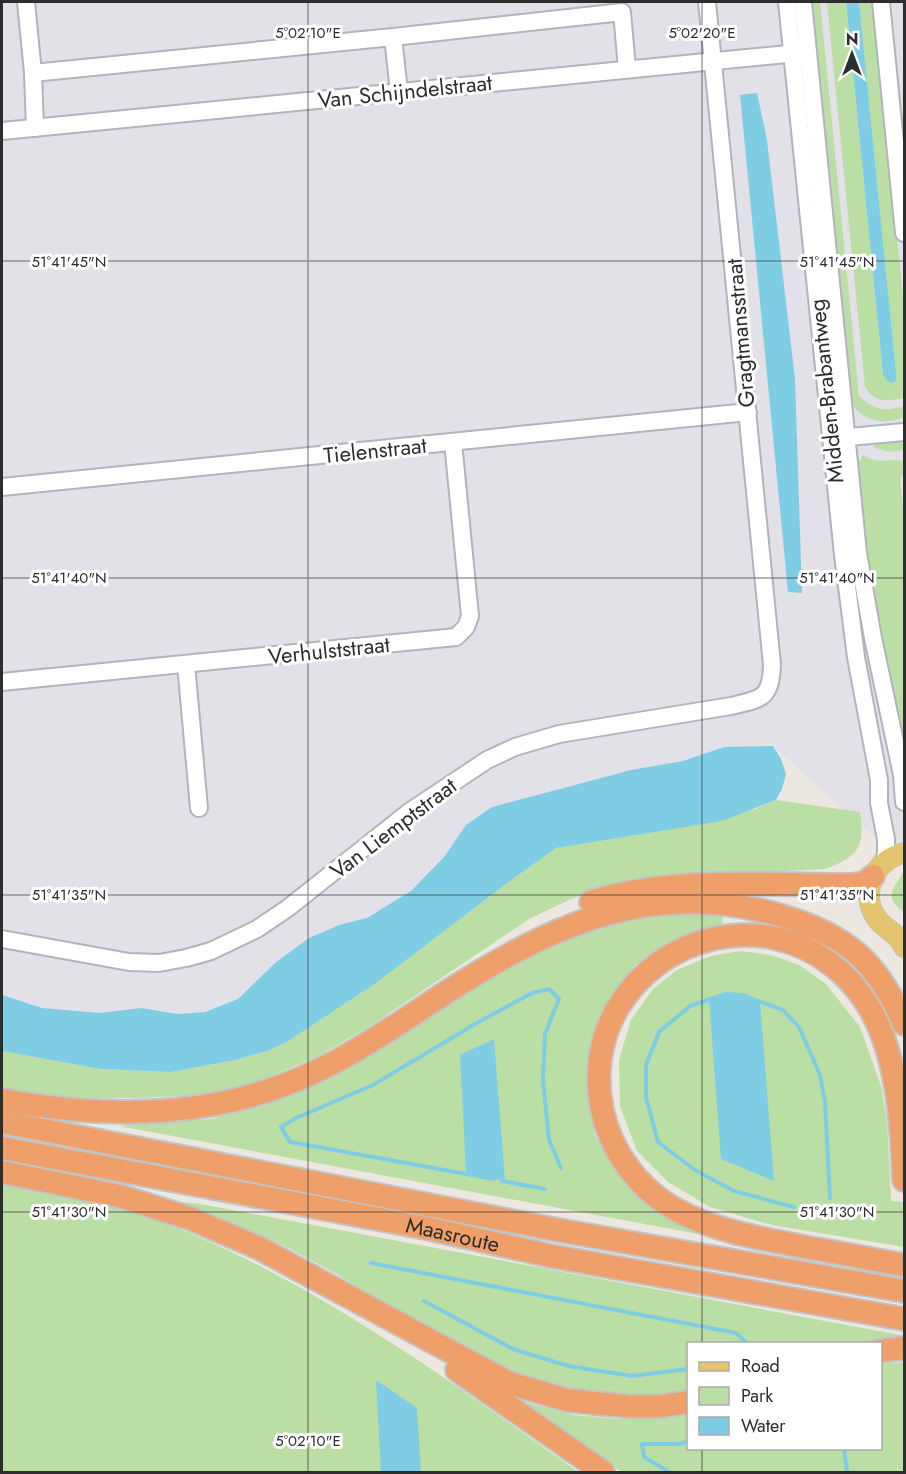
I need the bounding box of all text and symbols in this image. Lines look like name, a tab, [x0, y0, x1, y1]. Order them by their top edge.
text: 5°02'10"E	[275, 22, 341, 44]
text: 5°02'20"E	[668, 22, 736, 44]
north arrow	[822, 24, 882, 84]
text: N	[846, 28, 858, 51]
street label: Van Schijndelstraat	[316, 66, 494, 116]
text: 51°41'45"N	[32, 251, 106, 273]
text: 51°41'45"N	[800, 251, 874, 273]
street label: Gragtmansstraat	[717, 257, 762, 409]
street label: Midden-Brabantweg	[800, 297, 852, 485]
street label: Tielenstraat	[322, 429, 429, 471]
text: 51°41'40"N	[31, 567, 107, 589]
text: 51°41'40"N	[799, 567, 875, 589]
street label: Verhulststraat	[267, 628, 392, 672]
street label: Van Liemptstraat	[323, 769, 464, 886]
text: 51°41'35"N	[32, 884, 106, 906]
text: 51°41'35"N	[800, 884, 874, 906]
text: 51°41'30"N	[32, 1201, 106, 1223]
text: 51°41'30"N	[800, 1201, 874, 1223]
street label: Maasroute	[403, 1209, 503, 1260]
legend	[687, 1342, 882, 1450]
text: Road	[741, 1353, 780, 1379]
text: Park	[741, 1383, 773, 1409]
text: Water	[741, 1413, 786, 1439]
text: 5°02'10"E	[275, 1430, 341, 1452]

